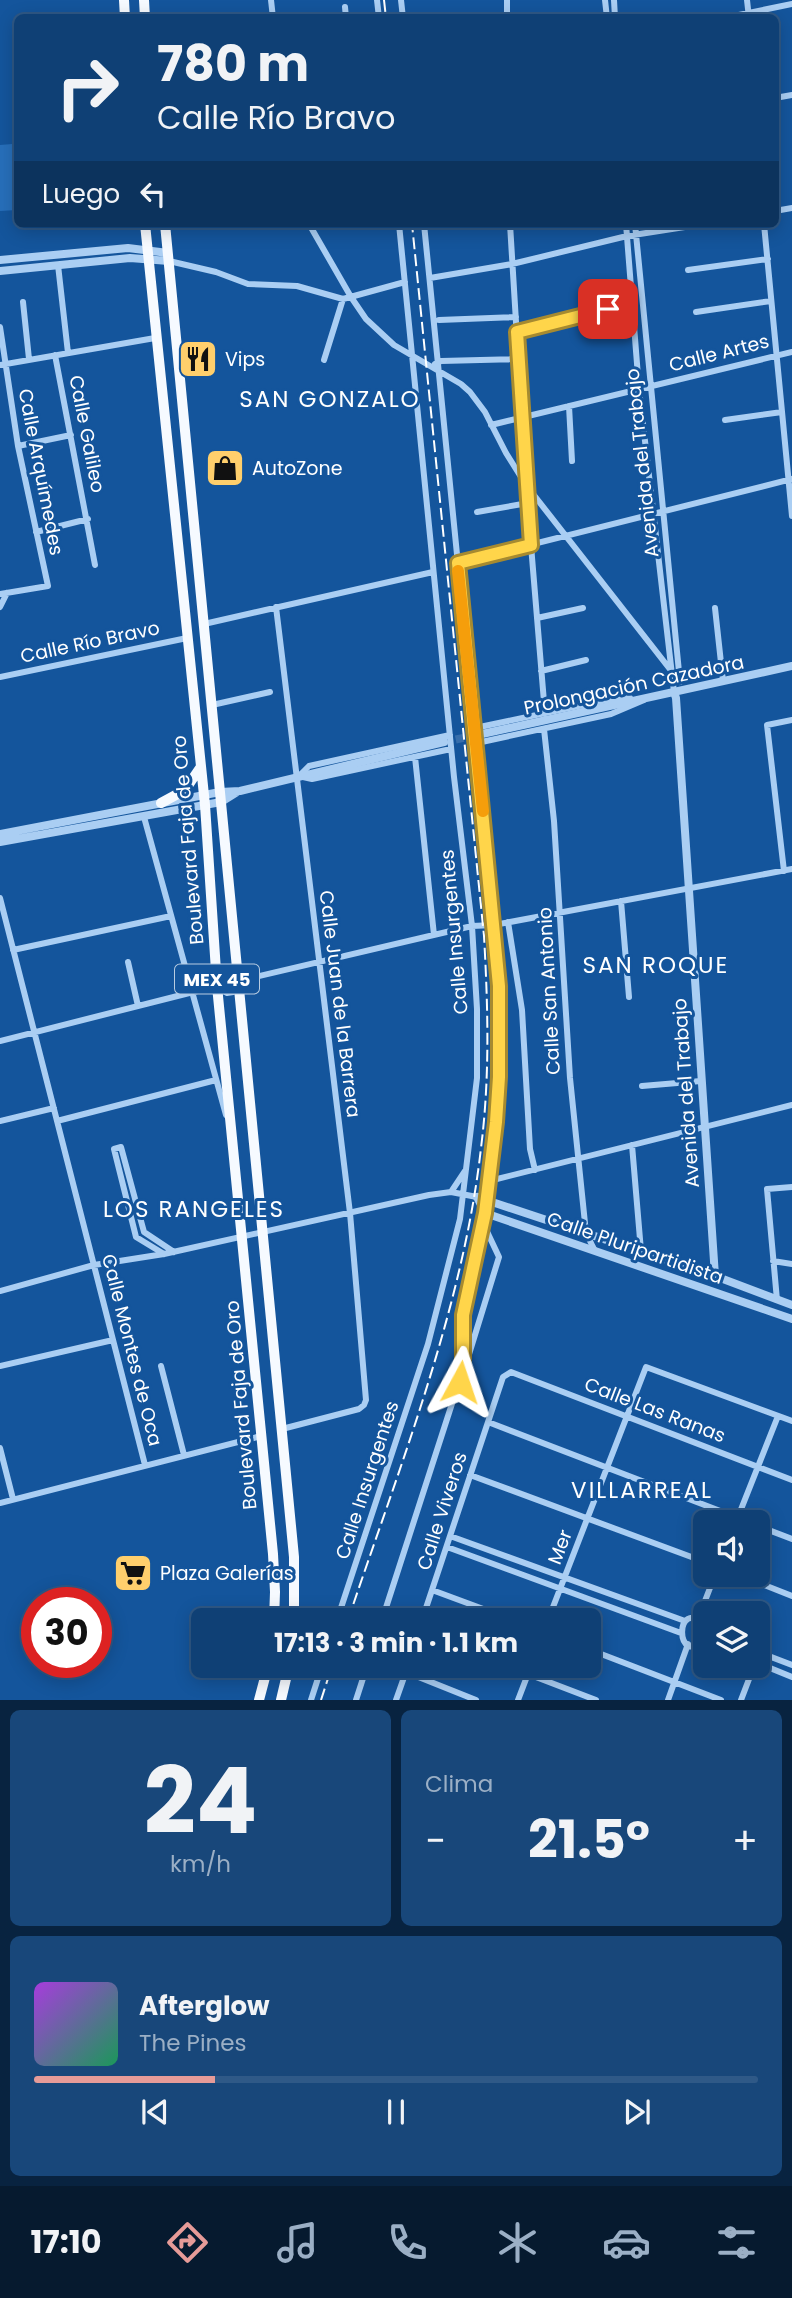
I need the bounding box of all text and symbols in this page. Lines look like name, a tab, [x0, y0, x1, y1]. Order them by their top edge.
text: 780 m	[157, 30, 309, 98]
icon: right	[42, 42, 133, 133]
text: Calle Río Bravo	[157, 95, 395, 140]
icon: left	[134, 175, 172, 213]
text: Luego	[42, 176, 120, 212]
pin	[578, 279, 638, 339]
icon: arrive	[589, 290, 627, 328]
street label: Calle Artes	[666, 328, 772, 378]
restaurant icon: Vips	[177, 338, 219, 380]
place label: Vips	[225, 346, 265, 373]
street label: Avenida del Trabajo	[619, 367, 665, 559]
street label: Calle Galileo	[62, 373, 112, 495]
district label: SAN GONZALO	[239, 383, 421, 415]
street label: Calle Arquímedes	[12, 386, 70, 558]
shop icon: AutoZone	[204, 447, 246, 489]
place label: AutoZone	[252, 455, 342, 482]
street label: Calle Río Bravo	[18, 614, 162, 670]
street label: Prolongación Cazadora	[521, 648, 747, 722]
street label: Boulevard Faja de Oro	[165, 734, 211, 946]
street label: Calle Insurgentes	[433, 849, 475, 1015]
street label: Calle Juan de la Barrera	[313, 889, 367, 1119]
street label: Calle San Antonio	[531, 906, 567, 1076]
district label: SAN ROQUE	[583, 949, 729, 981]
road number: MEX 45	[175, 964, 259, 994]
street label: Avenida del Trabajo	[666, 997, 706, 1189]
district label: LOS RANGELES	[103, 1193, 285, 1225]
street label: Calle Pluripartidista	[543, 1205, 727, 1291]
street label: Calle Montes de Oca	[95, 1251, 169, 1449]
street label: Boulevard Faja de Oro	[218, 1299, 264, 1511]
position arrow	[423, 1345, 497, 1419]
street label: Calle Las Ranas	[581, 1371, 729, 1449]
street label: Calle Insurgentes	[329, 1397, 405, 1563]
street label: Calle Viveros	[410, 1448, 474, 1574]
district label: VILLARREAL	[571, 1474, 713, 1506]
map controls	[693, 1510, 770, 1678]
button: sound	[693, 1510, 770, 1587]
street label: Mer	[541, 1526, 579, 1568]
supermarket icon: Plaza Galerías	[112, 1552, 154, 1594]
place label: Plaza Galerías	[160, 1560, 294, 1587]
speed limit sign: 30	[21, 1587, 112, 1678]
button: layers	[693, 1601, 770, 1678]
text: 17:13 · 3 min · 1.1 km	[274, 1625, 518, 1661]
text: 24	[144, 1737, 257, 1865]
text: Clima	[425, 1768, 493, 1800]
text: 21.5°	[528, 1803, 650, 1876]
text: −	[425, 1814, 446, 1867]
text: +	[732, 1814, 758, 1867]
text: km/h	[170, 1848, 231, 1880]
text: Afterglow	[139, 1988, 270, 2024]
text: The Pines	[139, 2027, 247, 2059]
icon: previous	[136, 2093, 174, 2131]
icon: pause	[377, 2093, 415, 2131]
icon: next	[618, 2093, 656, 2131]
icon: directions	[163, 2218, 212, 2267]
icon: music	[273, 2218, 322, 2267]
icon: phone	[383, 2218, 432, 2267]
icon: climate	[493, 2218, 542, 2267]
icon: car	[602, 2218, 651, 2267]
icon: filters	[712, 2218, 761, 2267]
text: 17:10	[30, 2219, 102, 2264]

